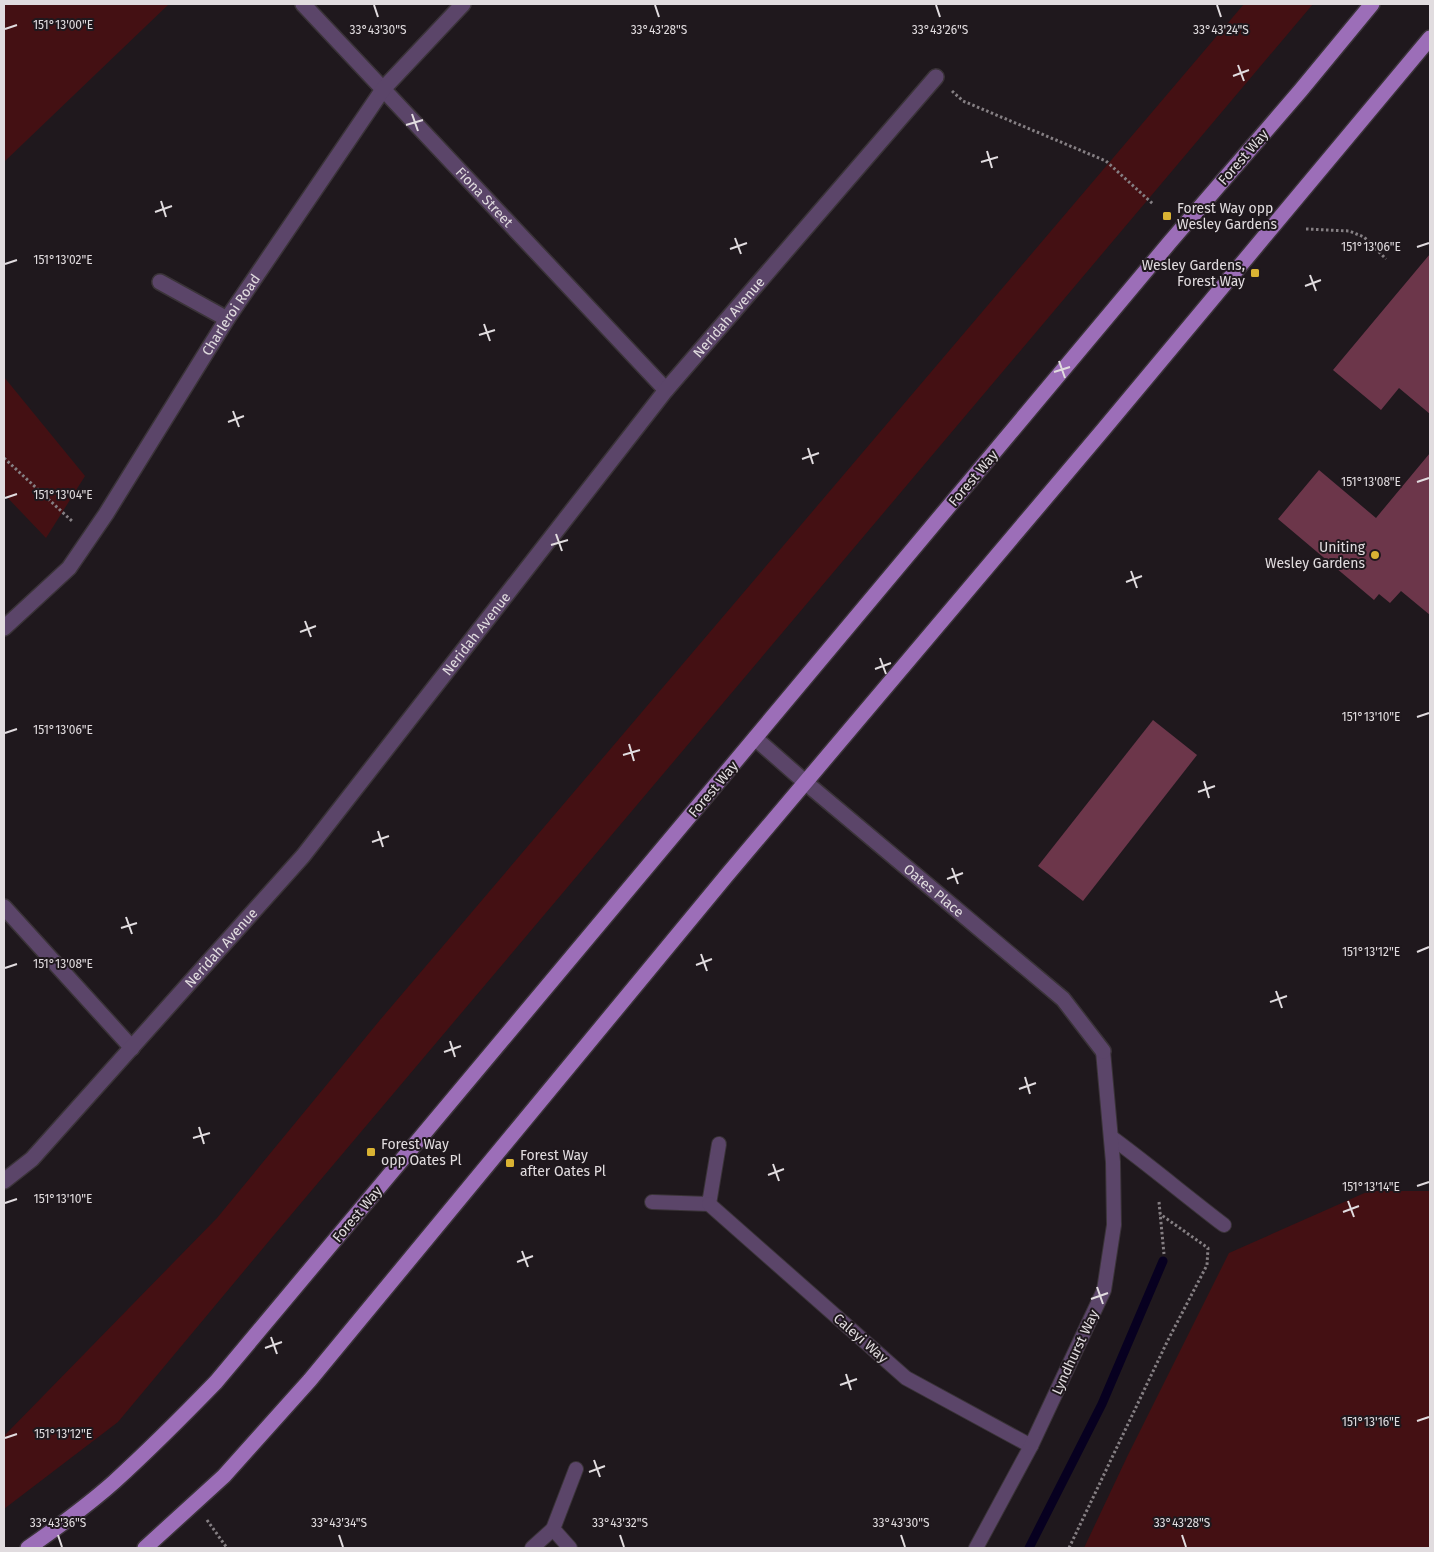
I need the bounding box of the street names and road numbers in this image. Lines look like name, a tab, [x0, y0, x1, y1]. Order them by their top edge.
street label: Forest Way	[1215, 126, 1272, 189]
street label: Fiona Street	[452, 164, 517, 232]
street label: Charleroi Road	[198, 271, 264, 359]
street label: Neridah Avenue	[690, 274, 769, 361]
street label: Forest Way	[945, 447, 1002, 510]
street label: Neridah Avenue	[439, 589, 514, 679]
street label: Forest Way	[685, 758, 742, 821]
street label: Oates Place	[900, 861, 967, 921]
street label: Neridah Avenue	[181, 905, 261, 991]
street label: Forest Way	[329, 1183, 386, 1246]
street label: Lyndhurst Way	[1048, 1307, 1103, 1397]
street label: Caleyi Way	[830, 1310, 892, 1367]

